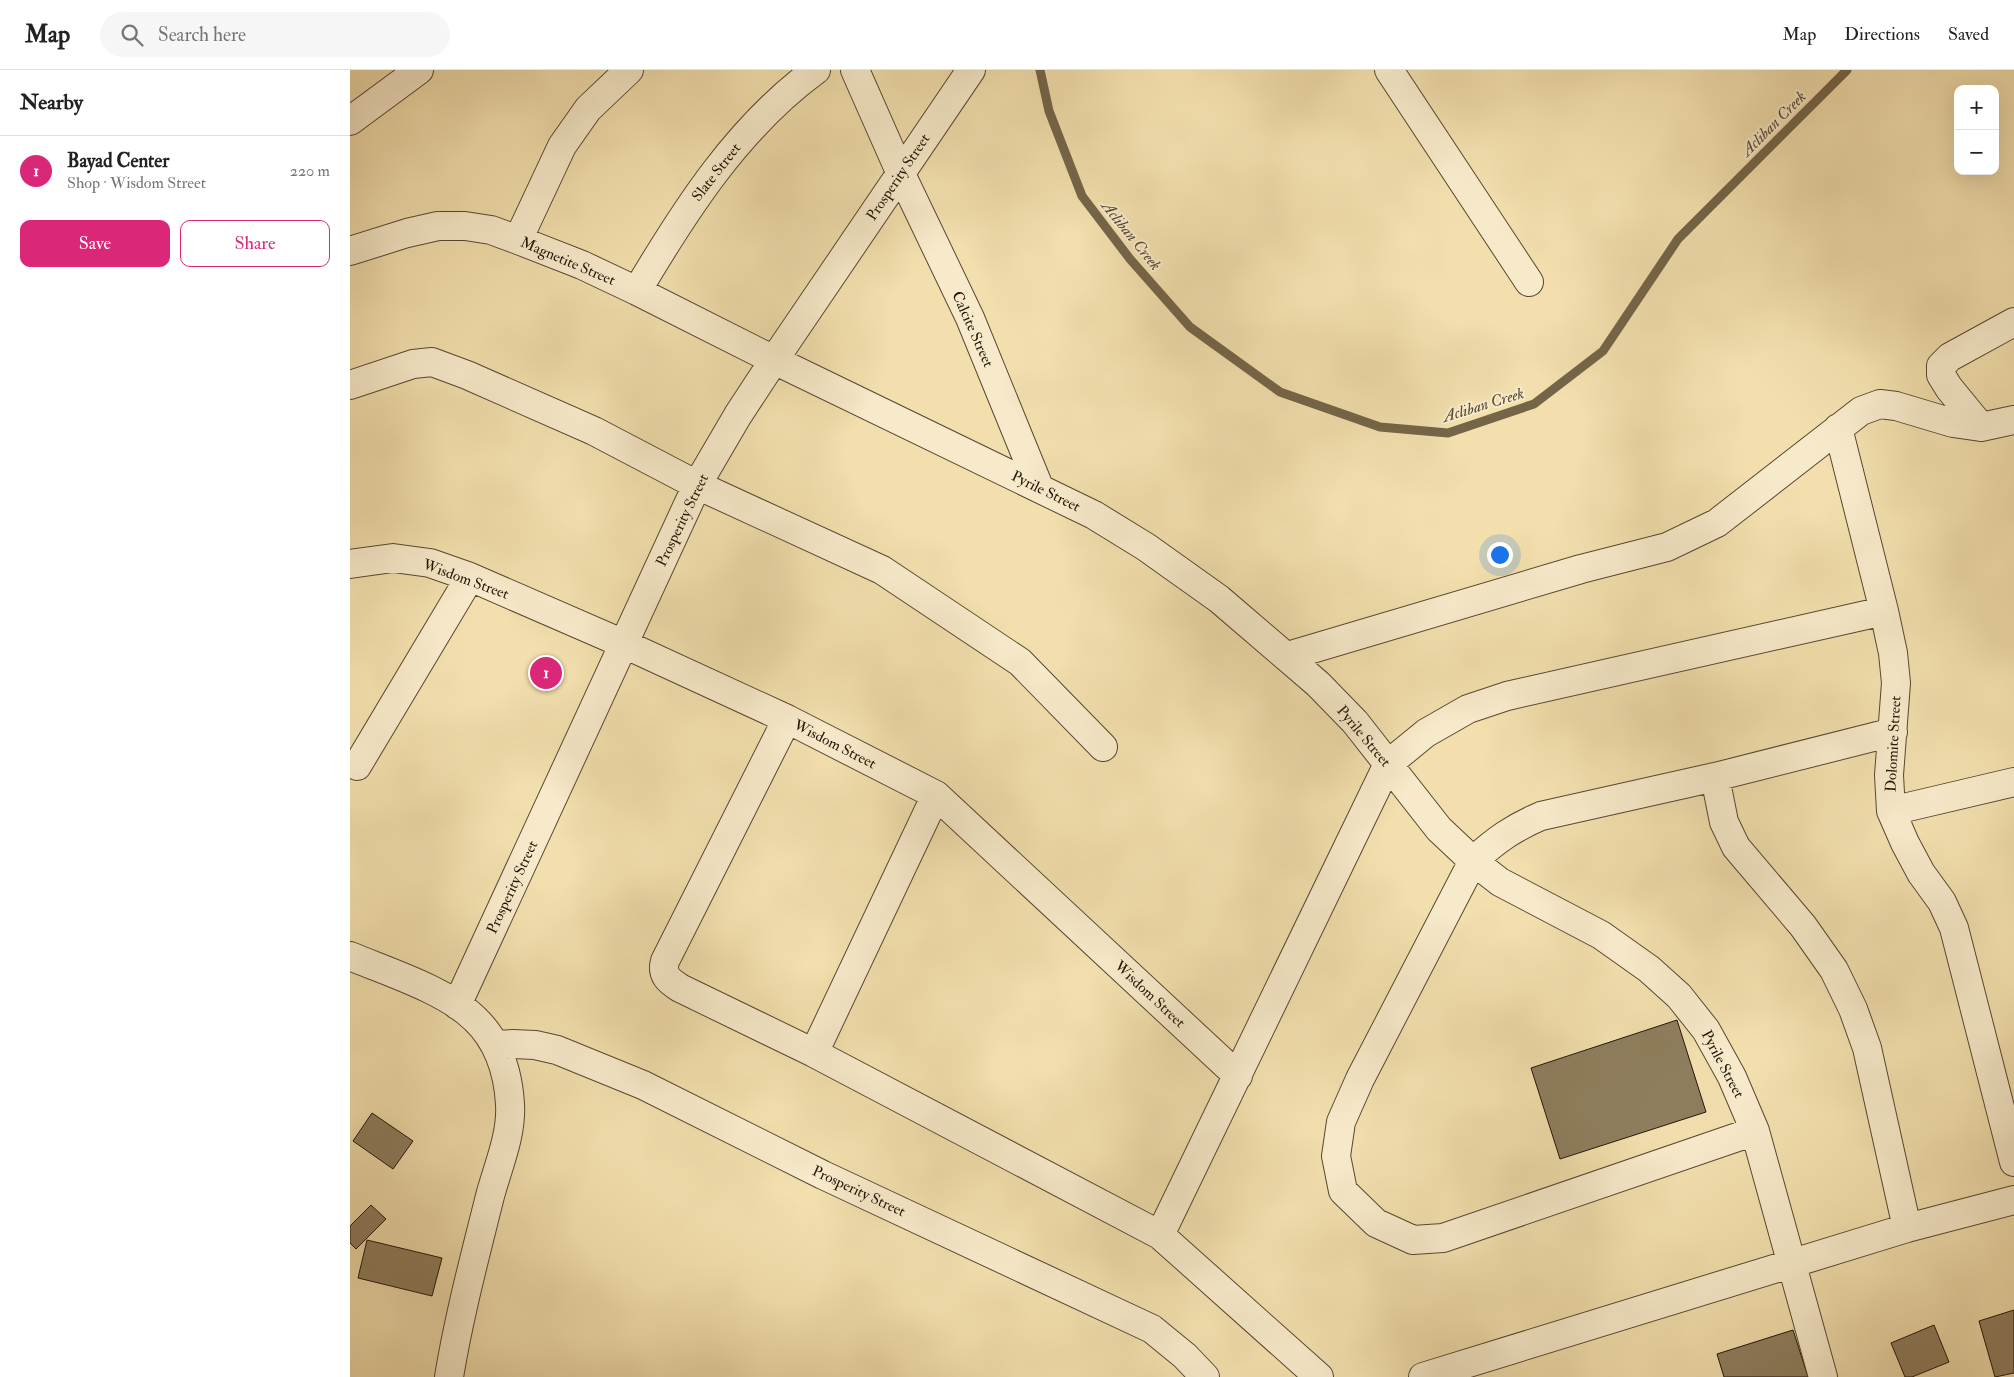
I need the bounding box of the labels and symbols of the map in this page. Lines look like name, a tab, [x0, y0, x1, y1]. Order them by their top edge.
water label: Acliban Creek	[1736, 87, 1811, 162]
street label: Prosperity Street	[862, 130, 935, 225]
street label: Slate Street	[688, 139, 745, 205]
water label: Acliban Creek	[1096, 195, 1166, 275]
street label: Magnetite Street	[518, 233, 618, 290]
street label: Calcite Street	[947, 288, 998, 370]
water label: Acliban Creek	[1438, 383, 1527, 427]
street label: Pyrile Street	[1008, 467, 1083, 516]
street label: Prosperity Street	[652, 471, 714, 570]
your location	[1487, 542, 1513, 568]
street label: Wisdom Street	[419, 555, 511, 604]
pin: 1	[530, 654, 562, 692]
street label: Dolomite Street	[1881, 695, 1906, 793]
street label: Pyrile Street	[1332, 702, 1395, 771]
street label: Wisdom Street	[789, 715, 879, 773]
street label: Prosperity Street	[483, 837, 543, 937]
street label: Wisdom Street	[1110, 956, 1189, 1032]
street label: Pyrile Street	[1697, 1027, 1748, 1102]
street label: Prosperity Street	[809, 1162, 909, 1222]

